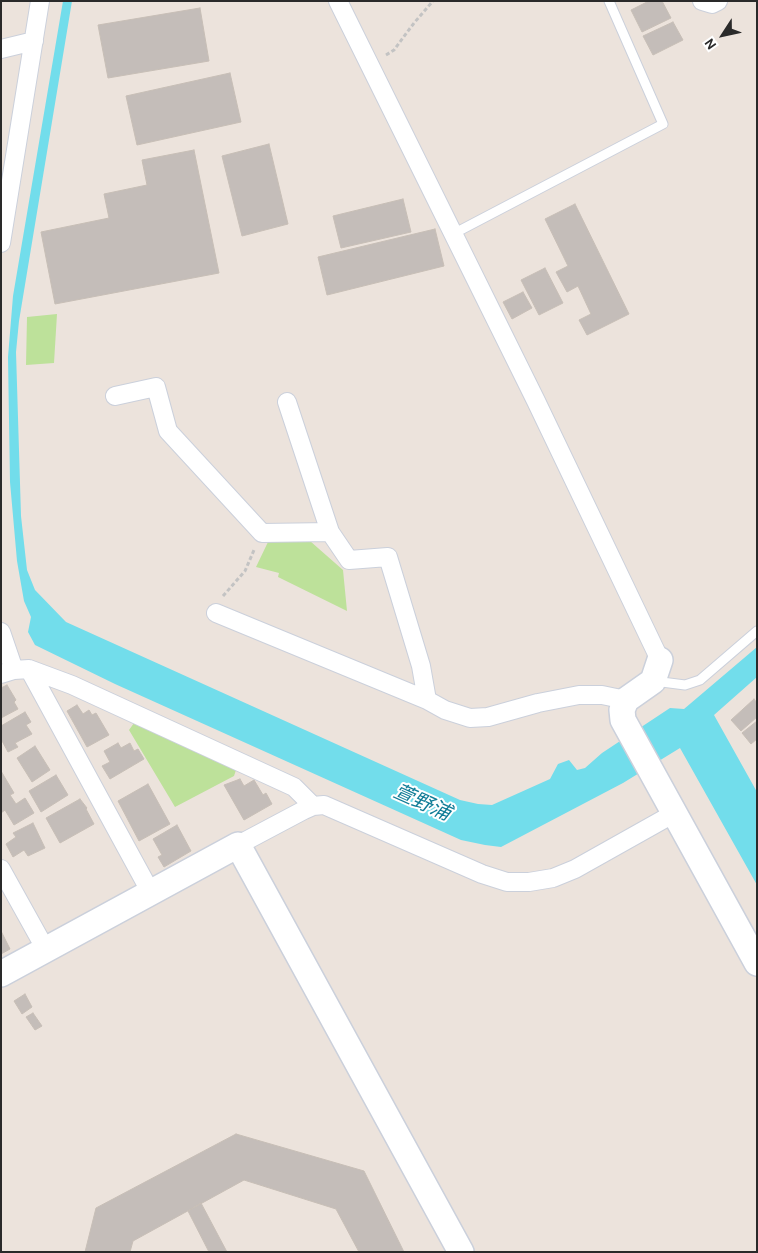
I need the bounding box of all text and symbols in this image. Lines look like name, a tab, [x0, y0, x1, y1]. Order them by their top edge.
north arrow	[698, 10, 748, 60]
text: N	[700, 35, 720, 53]
water label: 萱野浦	[390, 780, 454, 826]

